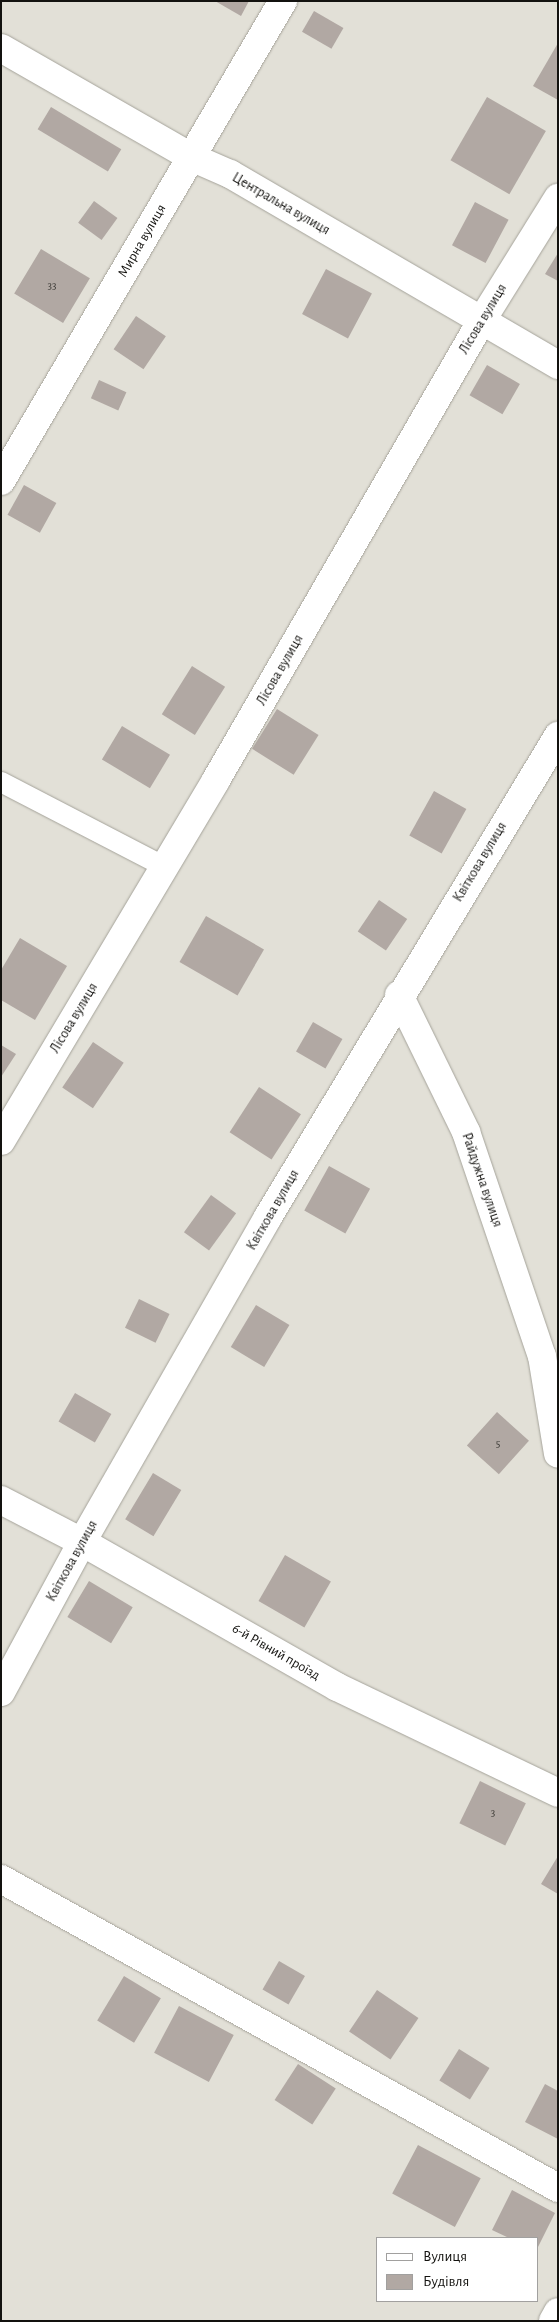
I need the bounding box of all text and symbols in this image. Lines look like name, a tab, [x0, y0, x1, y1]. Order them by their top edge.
street label: Центральна вулиця	[229, 169, 333, 239]
street label: Мирна вулиця	[114, 201, 170, 281]
house number: 33	[47, 279, 57, 293]
street label: Лісова вулиця	[455, 281, 511, 357]
street label: Лісова вулиця	[253, 632, 307, 708]
street label: Квіткова вулиця	[450, 819, 510, 905]
street label: Лісова вулиця	[46, 980, 102, 1056]
street label: Райдужна вулиця	[458, 1131, 506, 1229]
street label: Квіткова вулиця	[243, 1167, 303, 1253]
house number: 5	[496, 1437, 500, 1451]
street label: Квіткова вулиця	[43, 1517, 101, 1605]
street label: 6-й Рівний проїзд	[229, 1620, 323, 1684]
house number: 3	[491, 1806, 495, 1820]
legend	[376, 2237, 539, 2302]
text: Вулиця	[423, 2249, 467, 2264]
text: Будівля	[423, 2274, 469, 2289]

